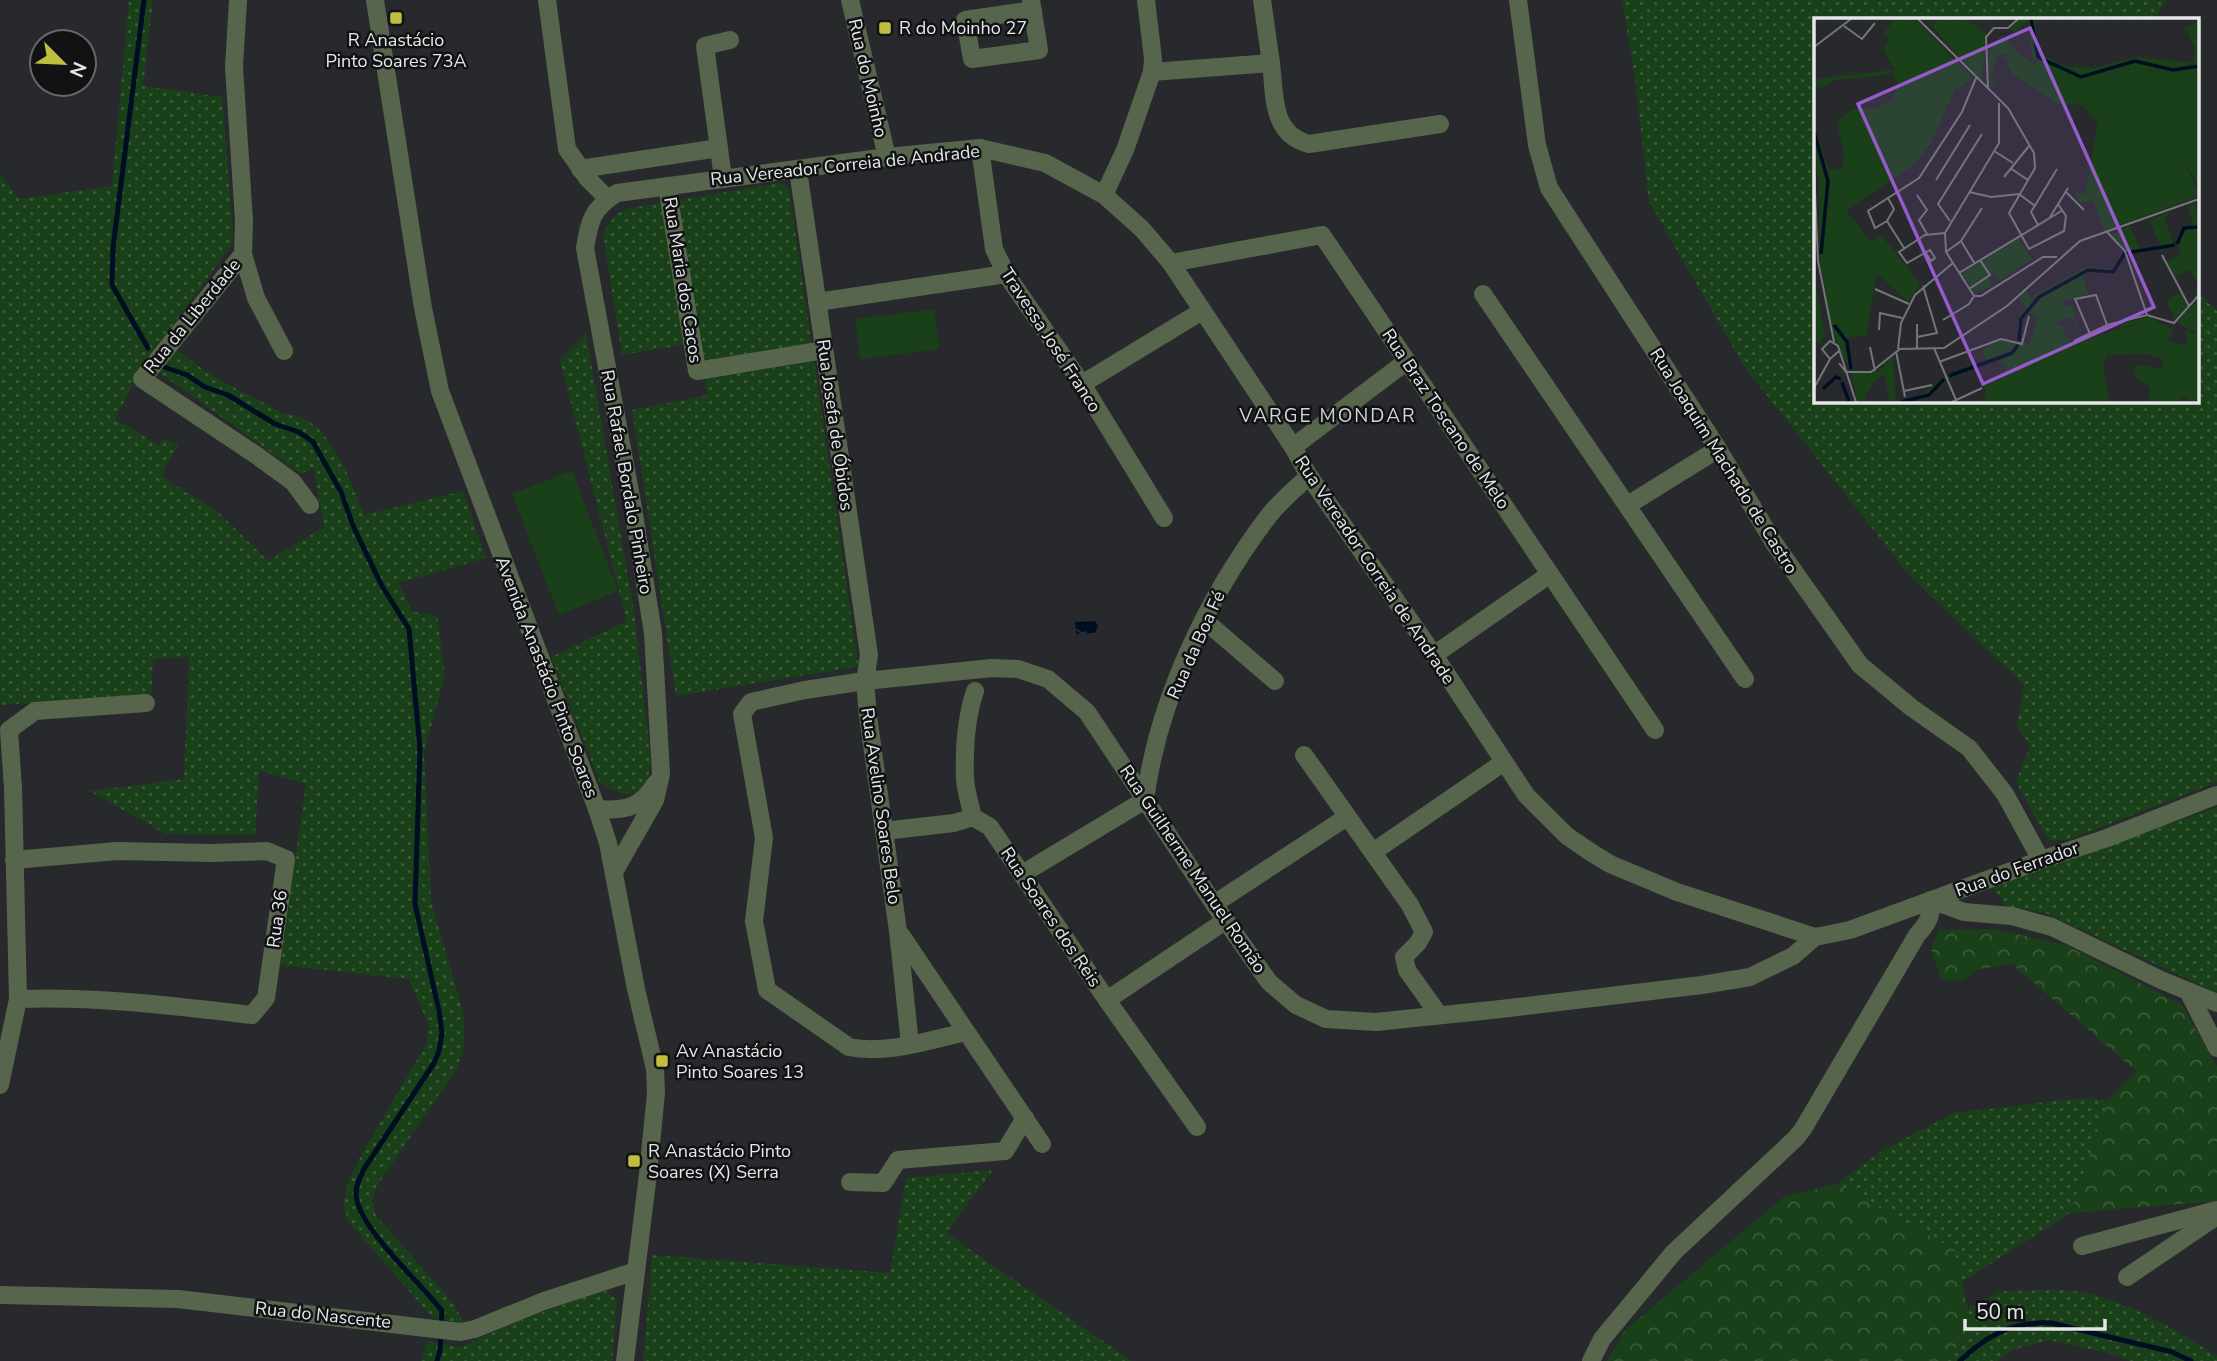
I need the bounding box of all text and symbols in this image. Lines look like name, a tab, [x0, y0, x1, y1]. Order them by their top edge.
marker: R Anastácio Pinto Soares 73A	[388, 10, 404, 26]
street label: Rua do Moinho	[843, 16, 893, 140]
place label: R do Moinho 27	[899, 16, 1027, 40]
inset map	[1814, 18, 2200, 402]
marker: R do Moinho 27	[877, 20, 893, 36]
north arrow	[28, 28, 98, 98]
place label: R Anastácio Pinto Soares 73A	[325, 28, 467, 73]
text: N	[63, 58, 92, 81]
street label: Rua Vereador Correia de Andrade	[709, 139, 981, 191]
street label: Rua Maria dos Cacos	[658, 195, 708, 365]
street label: Rua da Liberdade	[138, 253, 246, 379]
street label: Travessa José Franco	[995, 263, 1107, 417]
street label: Rua Braz Toscano de Melo	[1376, 324, 1516, 514]
street label: Rua Josefa de Óbidos	[811, 338, 859, 512]
street label: Rua Joaquim Machado de Castro	[1644, 344, 1804, 578]
street label: Rua Rafael Bordalo Pinheiro	[595, 368, 659, 596]
district label: VARGE MONDAR	[1238, 403, 1417, 429]
street label: Rua Vereador Correia de Andrade	[1289, 451, 1461, 689]
street label: Avenida Anastácio Pinto Soares	[490, 553, 604, 801]
street label: Rua da Boa Fé	[1161, 587, 1231, 703]
street label: Rua Avelino Soares Belo	[855, 706, 907, 906]
street label: Rua Guilherme Manuel Romão	[1114, 760, 1272, 978]
street label: Rua do Ferrador	[1952, 835, 2083, 902]
street label: Rua Soares dos Reis	[995, 842, 1107, 992]
street label: Rua 36	[261, 889, 293, 949]
place label: Av Anastácio Pinto Soares 13	[676, 1039, 804, 1084]
marker: Av Anastácio Pinto Soares 13	[654, 1053, 670, 1069]
place label: R Anastácio Pinto Soares (X) Serra	[648, 1139, 791, 1184]
marker: R Anastácio Pinto Soares (X) Serra	[626, 1153, 642, 1169]
scale bar	[1965, 1288, 2105, 1332]
street label: Rua do Nascente	[254, 1296, 392, 1334]
text: 50 m	[1976, 1298, 2025, 1326]

